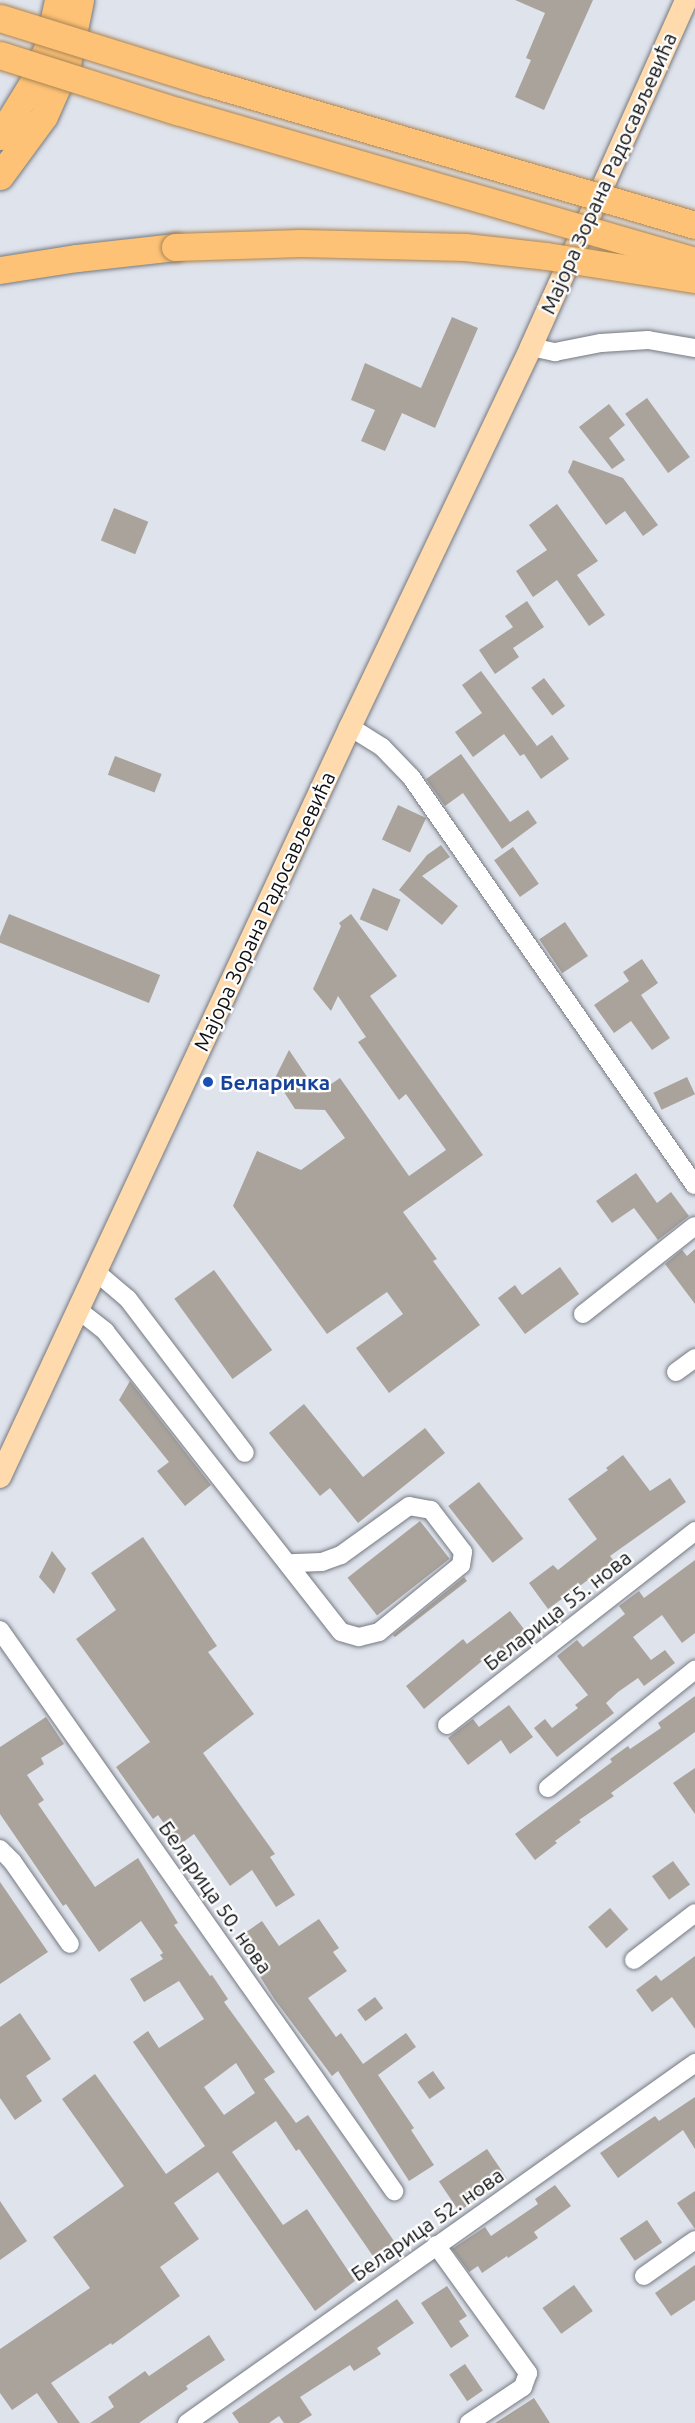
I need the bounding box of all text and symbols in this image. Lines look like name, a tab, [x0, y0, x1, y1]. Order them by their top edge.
street label: Мајора Зорана Радосављевића	[534, 28, 682, 318]
street label: Мајора Зорана Радосављевића	[188, 767, 340, 1055]
place label: Беларичка	[220, 1069, 330, 1095]
marker: Беларичка	[201, 1075, 215, 1089]
street label: Беларица 55. нова	[478, 1544, 636, 1676]
street label: Беларица 50. нова	[154, 1816, 278, 1978]
street label: Беларица 52. нова	[346, 2162, 508, 2286]

